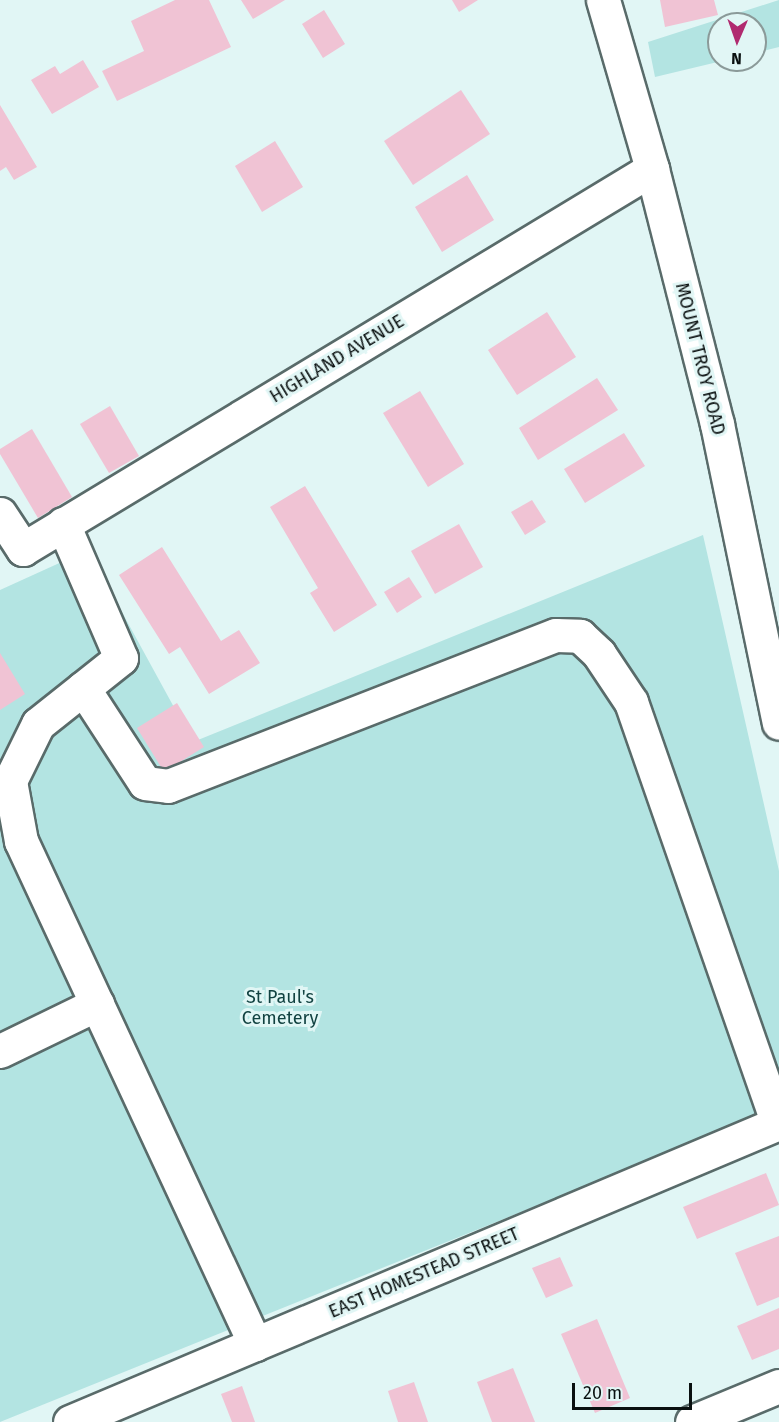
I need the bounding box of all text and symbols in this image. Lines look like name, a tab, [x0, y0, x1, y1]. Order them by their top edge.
north arrow	[707, 12, 767, 72]
text: N	[731, 49, 742, 68]
street label: MOUNT TROY ROAD	[671, 281, 729, 437]
street label: HIGHLAND AVENUE	[266, 310, 408, 408]
park label: St Paul's Cemetery	[242, 987, 318, 1030]
street label: EAST HOMESTEAD STREET	[326, 1223, 522, 1323]
scale bar	[575, 1371, 695, 1409]
text: 20 m	[583, 1382, 622, 1404]

